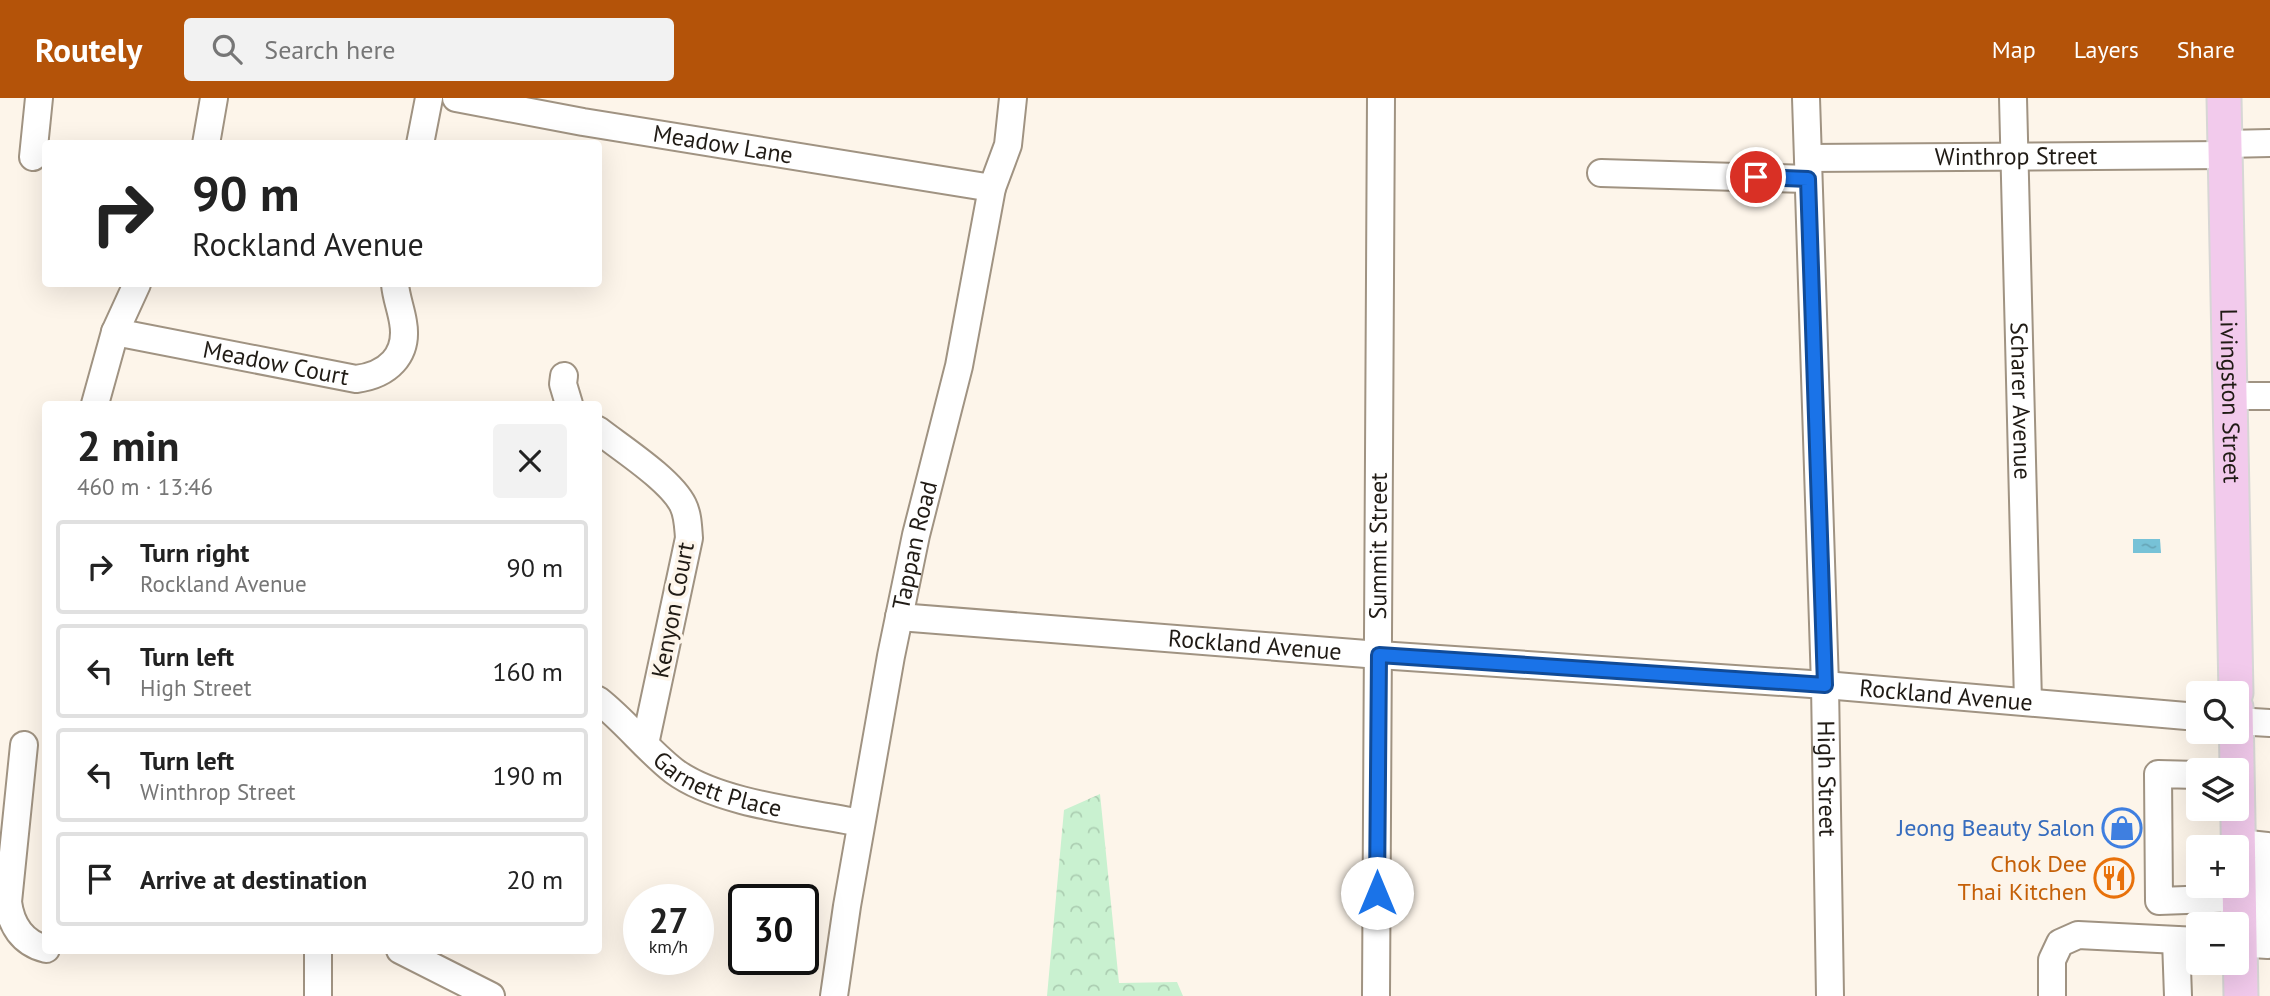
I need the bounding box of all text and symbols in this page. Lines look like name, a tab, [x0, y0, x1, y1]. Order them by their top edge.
search box	[184, 18, 674, 81]
text: Routely	[35, 28, 142, 71]
icon: search	[208, 30, 246, 68]
text: Search here	[264, 33, 395, 66]
text: Map	[1992, 34, 2036, 65]
text: Layers	[2074, 34, 2139, 65]
text: Share	[2177, 34, 2235, 65]
street label: Meadow Lane	[651, 118, 795, 171]
street label: Winthrop Street	[1935, 140, 2097, 172]
pin	[1726, 147, 1786, 207]
icon: arrive	[1737, 158, 1775, 196]
text: 90 m	[192, 161, 299, 225]
icon: right	[77, 168, 168, 259]
text: Rockland Avenue	[192, 223, 424, 265]
street label: Livingston Street	[2213, 308, 2248, 484]
street label: Scharer Avenue	[2004, 322, 2038, 480]
street label: Meadow Court	[201, 334, 352, 392]
text: 2 min	[77, 418, 179, 473]
button: close	[493, 424, 567, 498]
text: 460 m · 13:46	[77, 472, 213, 501]
street label: Summit Street	[1362, 472, 1394, 620]
street label: Tappan Road	[885, 478, 944, 612]
text: Turn right	[140, 536, 249, 569]
street label: Kenyon Court	[644, 539, 701, 681]
icon: right	[81, 548, 119, 586]
text: 90 m	[507, 551, 563, 584]
text: Rockland Avenue	[140, 569, 307, 598]
street label: Rockland Avenue	[1167, 622, 1343, 667]
text: Turn left	[140, 640, 234, 673]
icon: left	[81, 652, 119, 690]
text: 160 m	[492, 655, 563, 688]
street label: Rockland Avenue	[1858, 672, 2034, 718]
text: High Street	[140, 673, 251, 702]
map controls	[2186, 681, 2249, 975]
button: search	[2186, 681, 2249, 744]
street label: High Street	[1811, 720, 1843, 837]
text: Turn left	[140, 744, 234, 777]
street label: Garnett Place	[647, 744, 785, 824]
icon: left	[81, 756, 119, 794]
button: layers	[2186, 758, 2249, 821]
text: 190 m	[492, 759, 563, 792]
text: Winthrop Street	[140, 777, 296, 806]
shop icon: Jeong Beauty Salon	[2101, 807, 2143, 849]
place label: Jeong Beauty Salon	[1896, 812, 2095, 843]
button: +	[2186, 835, 2249, 898]
place label: Chok Dee Thai Kitchen	[1958, 848, 2087, 907]
position arrow	[1340, 856, 1414, 930]
restaurant icon: Chok Dee Thai Kitchen	[2093, 857, 2135, 899]
icon: arrive	[81, 860, 119, 898]
text: Arrive at destination	[140, 863, 367, 896]
text: 20 m	[507, 863, 563, 896]
speed limit sign: 30	[728, 884, 819, 975]
text: 27	[649, 897, 688, 943]
button: −	[2186, 912, 2249, 975]
text: km/h	[649, 935, 688, 958]

